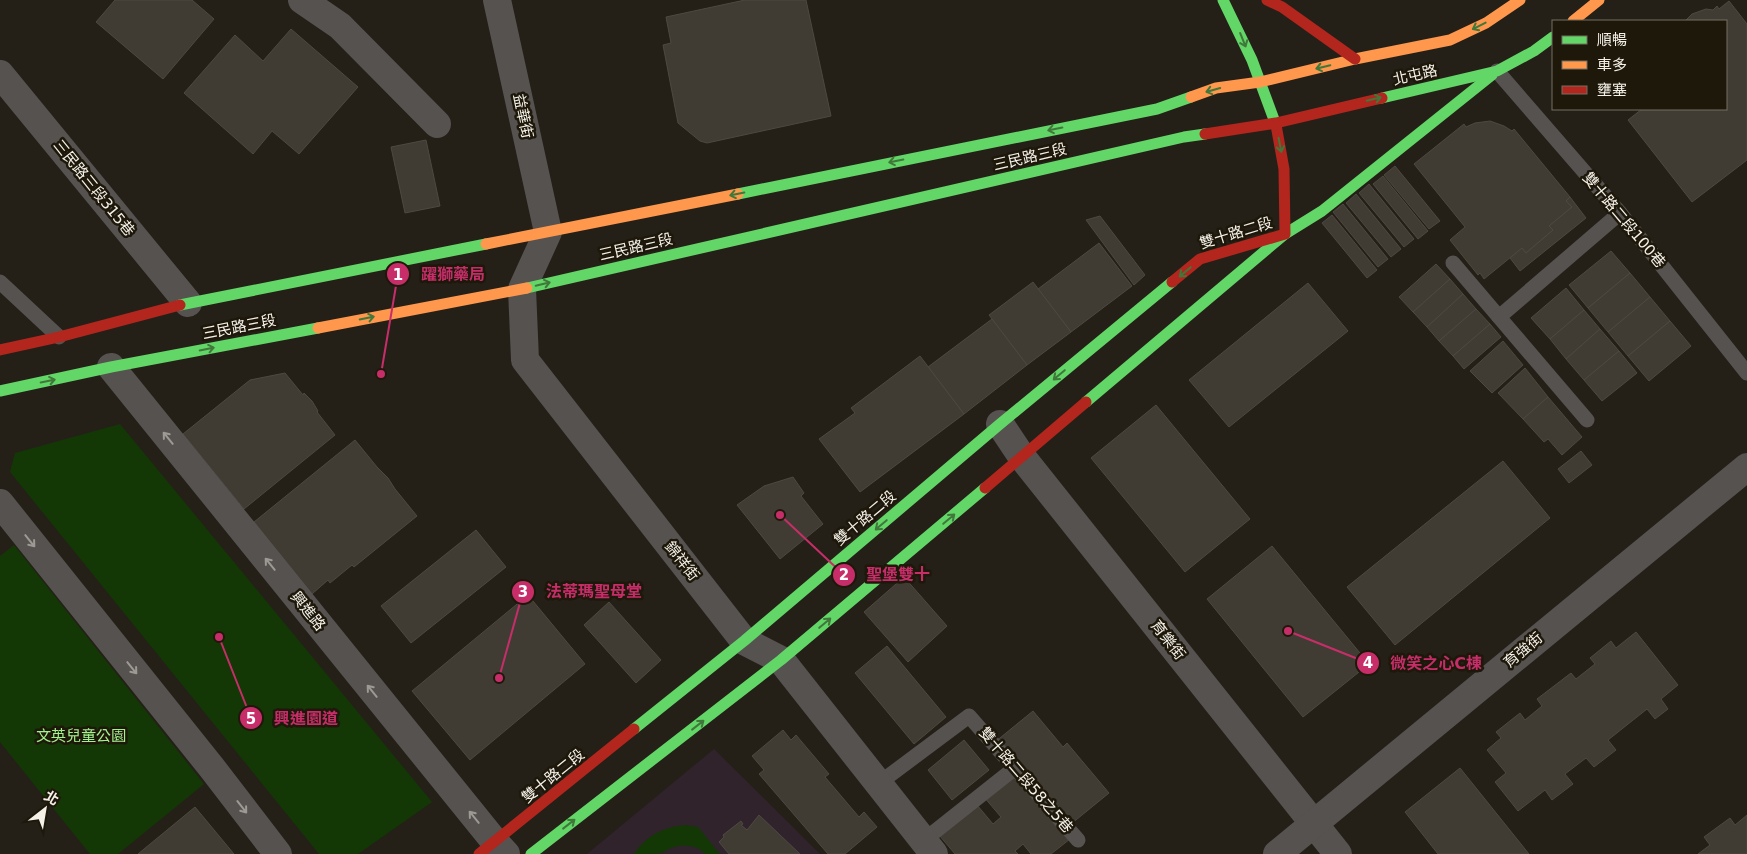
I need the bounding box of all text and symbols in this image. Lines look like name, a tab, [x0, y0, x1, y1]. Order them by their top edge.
legend	[1552, 20, 1727, 110]
one-way arrow	[1472, 22, 1487, 31]
text: 順暢	[1597, 31, 1627, 49]
one-way arrow	[1239, 32, 1249, 47]
text: 車多	[1597, 56, 1627, 74]
street label: 北屯路	[1391, 61, 1439, 89]
one-way arrow	[1315, 63, 1331, 72]
text: 壅塞	[1597, 81, 1627, 99]
one-way arrow	[1205, 86, 1221, 95]
street label: 益華街	[510, 92, 536, 140]
one-way arrow	[1366, 94, 1382, 103]
one-way arrow	[1048, 125, 1064, 134]
street label: 三民路三段315巷	[50, 136, 138, 240]
one-way arrow	[1276, 136, 1285, 152]
street label: 三民路三段	[991, 140, 1069, 174]
one-way arrow	[888, 157, 904, 167]
street label: 雙十路二段100巷	[1579, 169, 1669, 271]
one-way arrow	[729, 189, 745, 199]
street label: 雙十路二段	[1197, 213, 1275, 253]
street label: 三民路三段	[597, 230, 675, 264]
callout: 躍獅藥局	[386, 259, 495, 290]
text: 躍獅藥局	[421, 265, 485, 284]
text: 1	[393, 266, 403, 284]
one-way arrow	[1179, 266, 1192, 277]
one-way arrow	[535, 279, 551, 288]
street label: 三民路三段	[200, 311, 278, 343]
one-way arrow	[358, 313, 374, 323]
one-way arrow	[199, 343, 215, 353]
one-way arrow	[1053, 369, 1066, 381]
one-way arrow	[39, 376, 55, 385]
one-way arrow	[163, 431, 174, 444]
street label: 雙十路二段	[830, 487, 900, 549]
one-way arrow	[942, 513, 955, 524]
one-way arrow	[875, 519, 888, 530]
one-way arrow	[25, 535, 36, 548]
street label: 錦祥街	[661, 538, 703, 584]
one-way arrow	[265, 558, 276, 571]
callout: 聖堡雙十	[831, 559, 940, 590]
text: 聖堡雙十	[866, 565, 930, 584]
text: 2	[839, 566, 849, 584]
callout: 法蒂瑪聖母堂	[511, 576, 652, 607]
text: 法蒂瑪聖母堂	[546, 582, 642, 601]
text: 3	[518, 583, 528, 601]
street label: 興進路	[287, 588, 329, 634]
street label: 育樂街	[1147, 617, 1189, 663]
one-way arrow	[818, 618, 831, 629]
street label: 育強街	[1500, 629, 1546, 671]
callout: 微笑之心C棟	[1355, 647, 1492, 678]
text: 4	[1363, 654, 1373, 672]
text: 微笑之心C棟	[1390, 654, 1482, 673]
one-way arrow	[127, 661, 138, 674]
one-way arrow	[367, 684, 378, 697]
callout: 興進園道	[239, 703, 348, 734]
text: 興進園道	[274, 709, 338, 728]
text: 5	[246, 710, 256, 728]
one-way arrow	[691, 719, 704, 730]
street label: 雙十路二段58之5巷	[975, 724, 1077, 836]
park label: 文英兒童公園	[36, 727, 126, 745]
street label: 雙十路二段	[518, 745, 588, 807]
north arrow	[20, 784, 70, 834]
text: 北	[42, 787, 62, 808]
one-way arrow	[237, 800, 247, 814]
one-way arrow	[469, 811, 480, 824]
one-way arrow	[562, 819, 575, 830]

